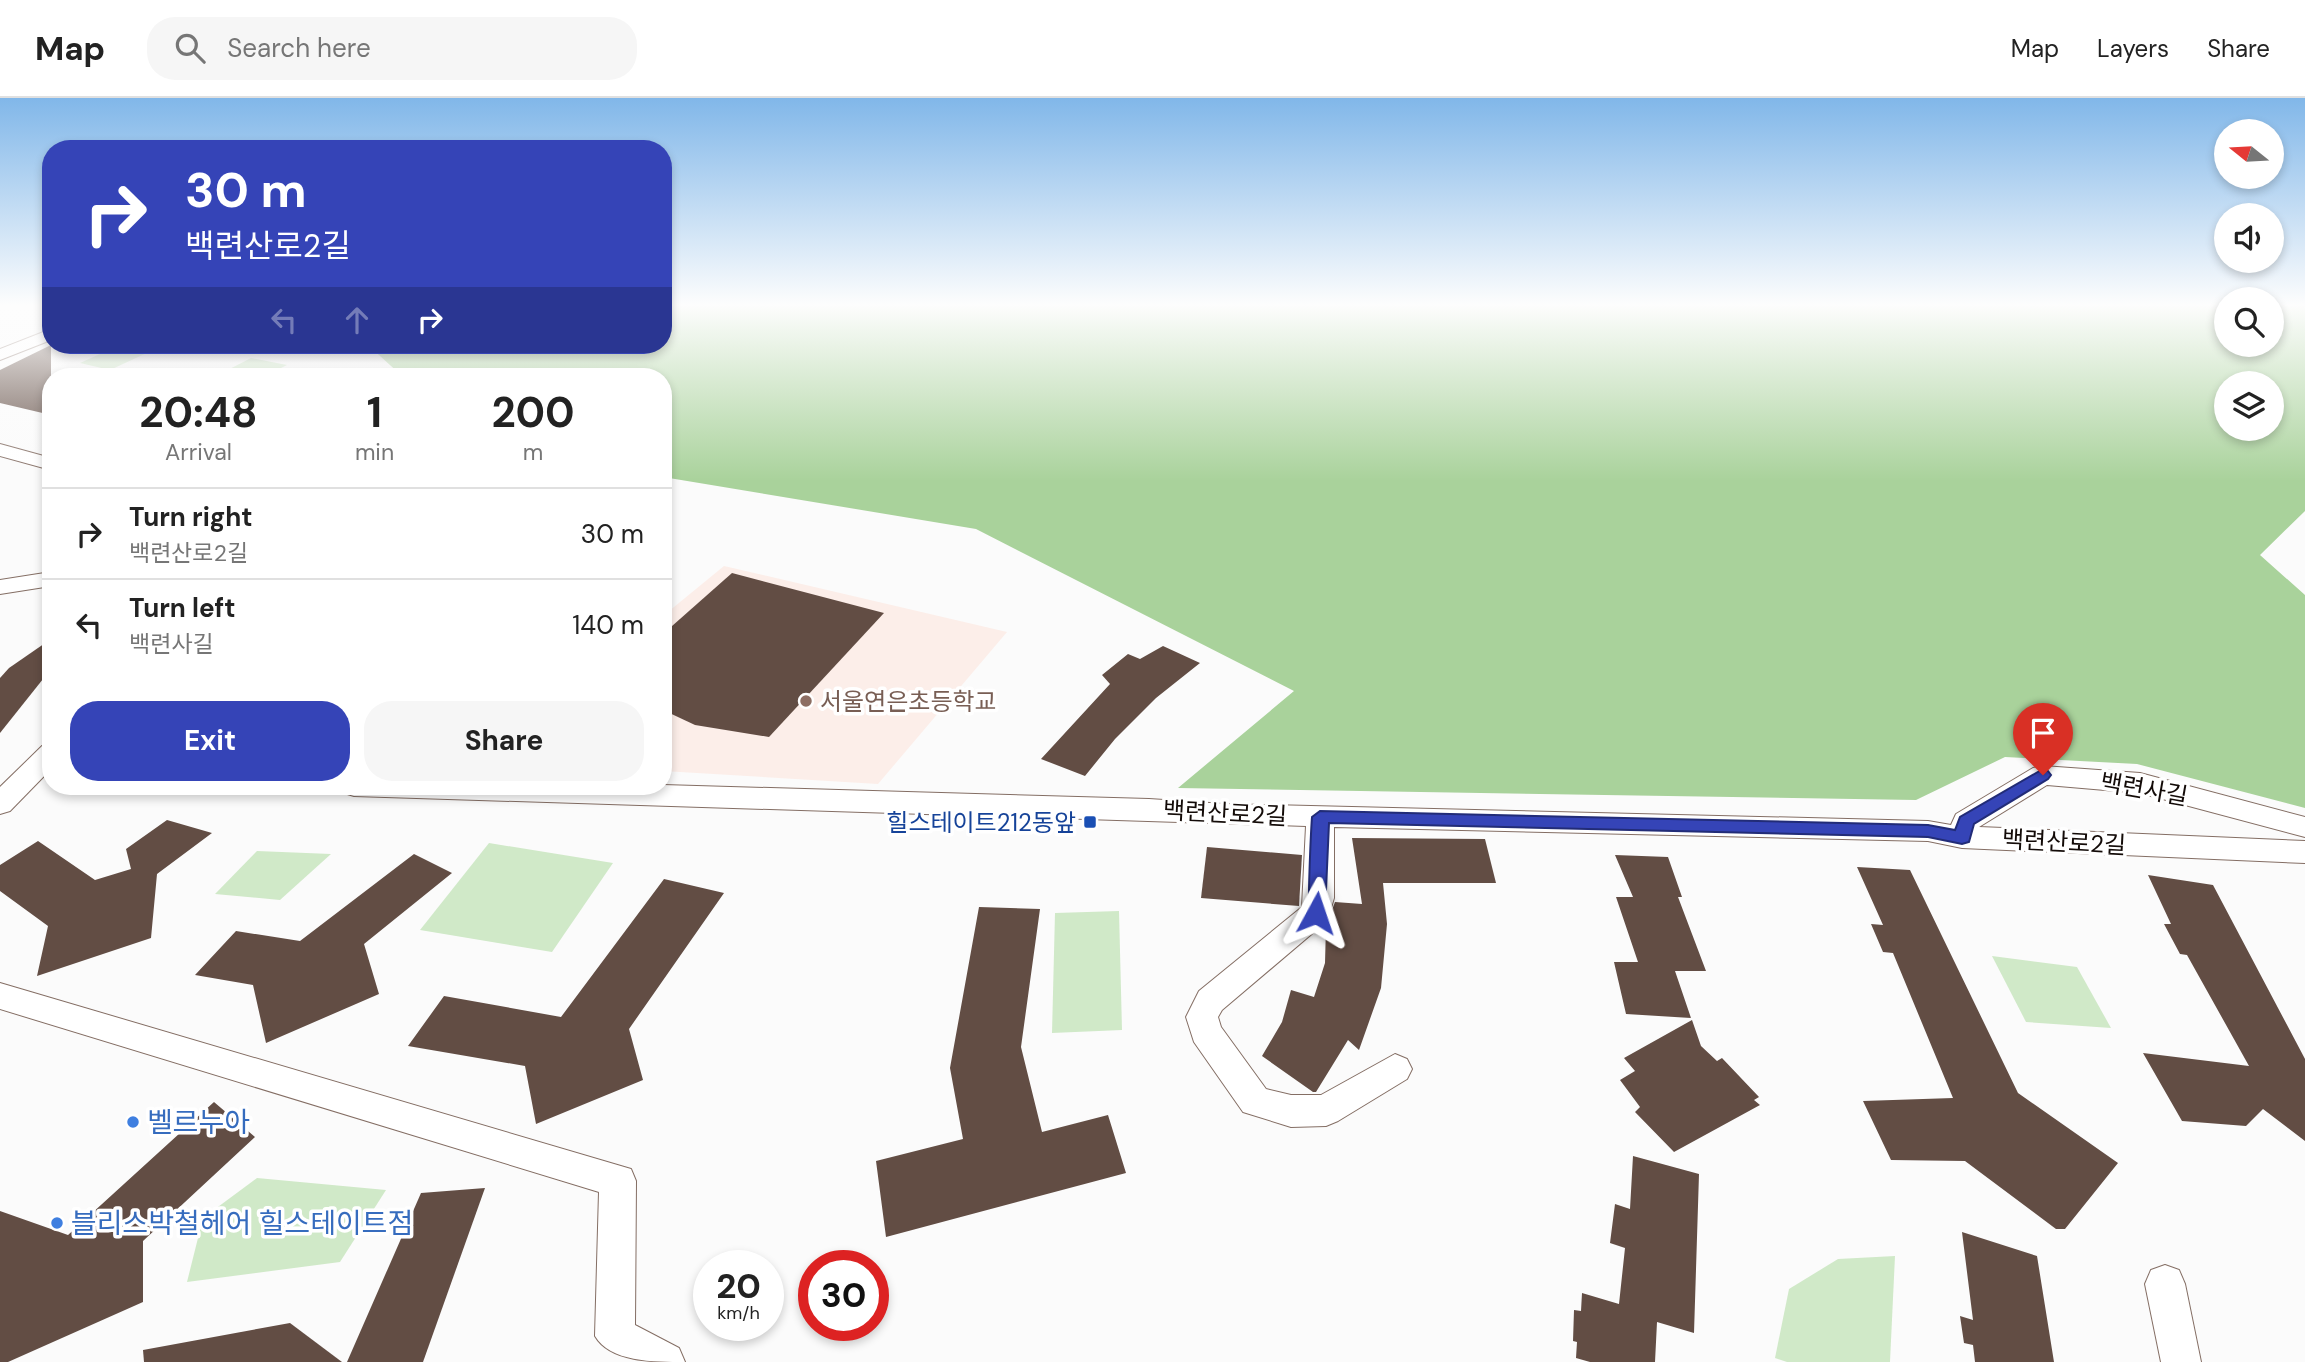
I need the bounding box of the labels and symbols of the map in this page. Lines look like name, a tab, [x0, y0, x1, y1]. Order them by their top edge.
north arrow	[2214, 119, 2284, 189]
place label: 서울연은초등학교	[820, 686, 997, 717]
marker: 서울연은초등학교	[798, 693, 814, 709]
pin	[2013, 703, 2073, 775]
street label: 백련사길	[2098, 766, 2190, 812]
street label: 백련산로2길	[1162, 794, 1288, 832]
place label: 힐스테이트212동앞	[886, 807, 1076, 838]
marker: 힐스테이트212동앞	[1082, 814, 1098, 830]
street label: 백련산로2길	[2001, 823, 2127, 861]
position arrow	[1279, 876, 1353, 950]
place label: 벨르누아	[147, 1104, 250, 1141]
marker: 벨르누아	[125, 1114, 141, 1130]
place label: 블리스박철헤어 힐스테이트점	[71, 1205, 413, 1242]
marker: 블리스박철헤어 힐스테이트점	[49, 1215, 65, 1231]
speed limit sign: 30	[798, 1250, 889, 1341]

